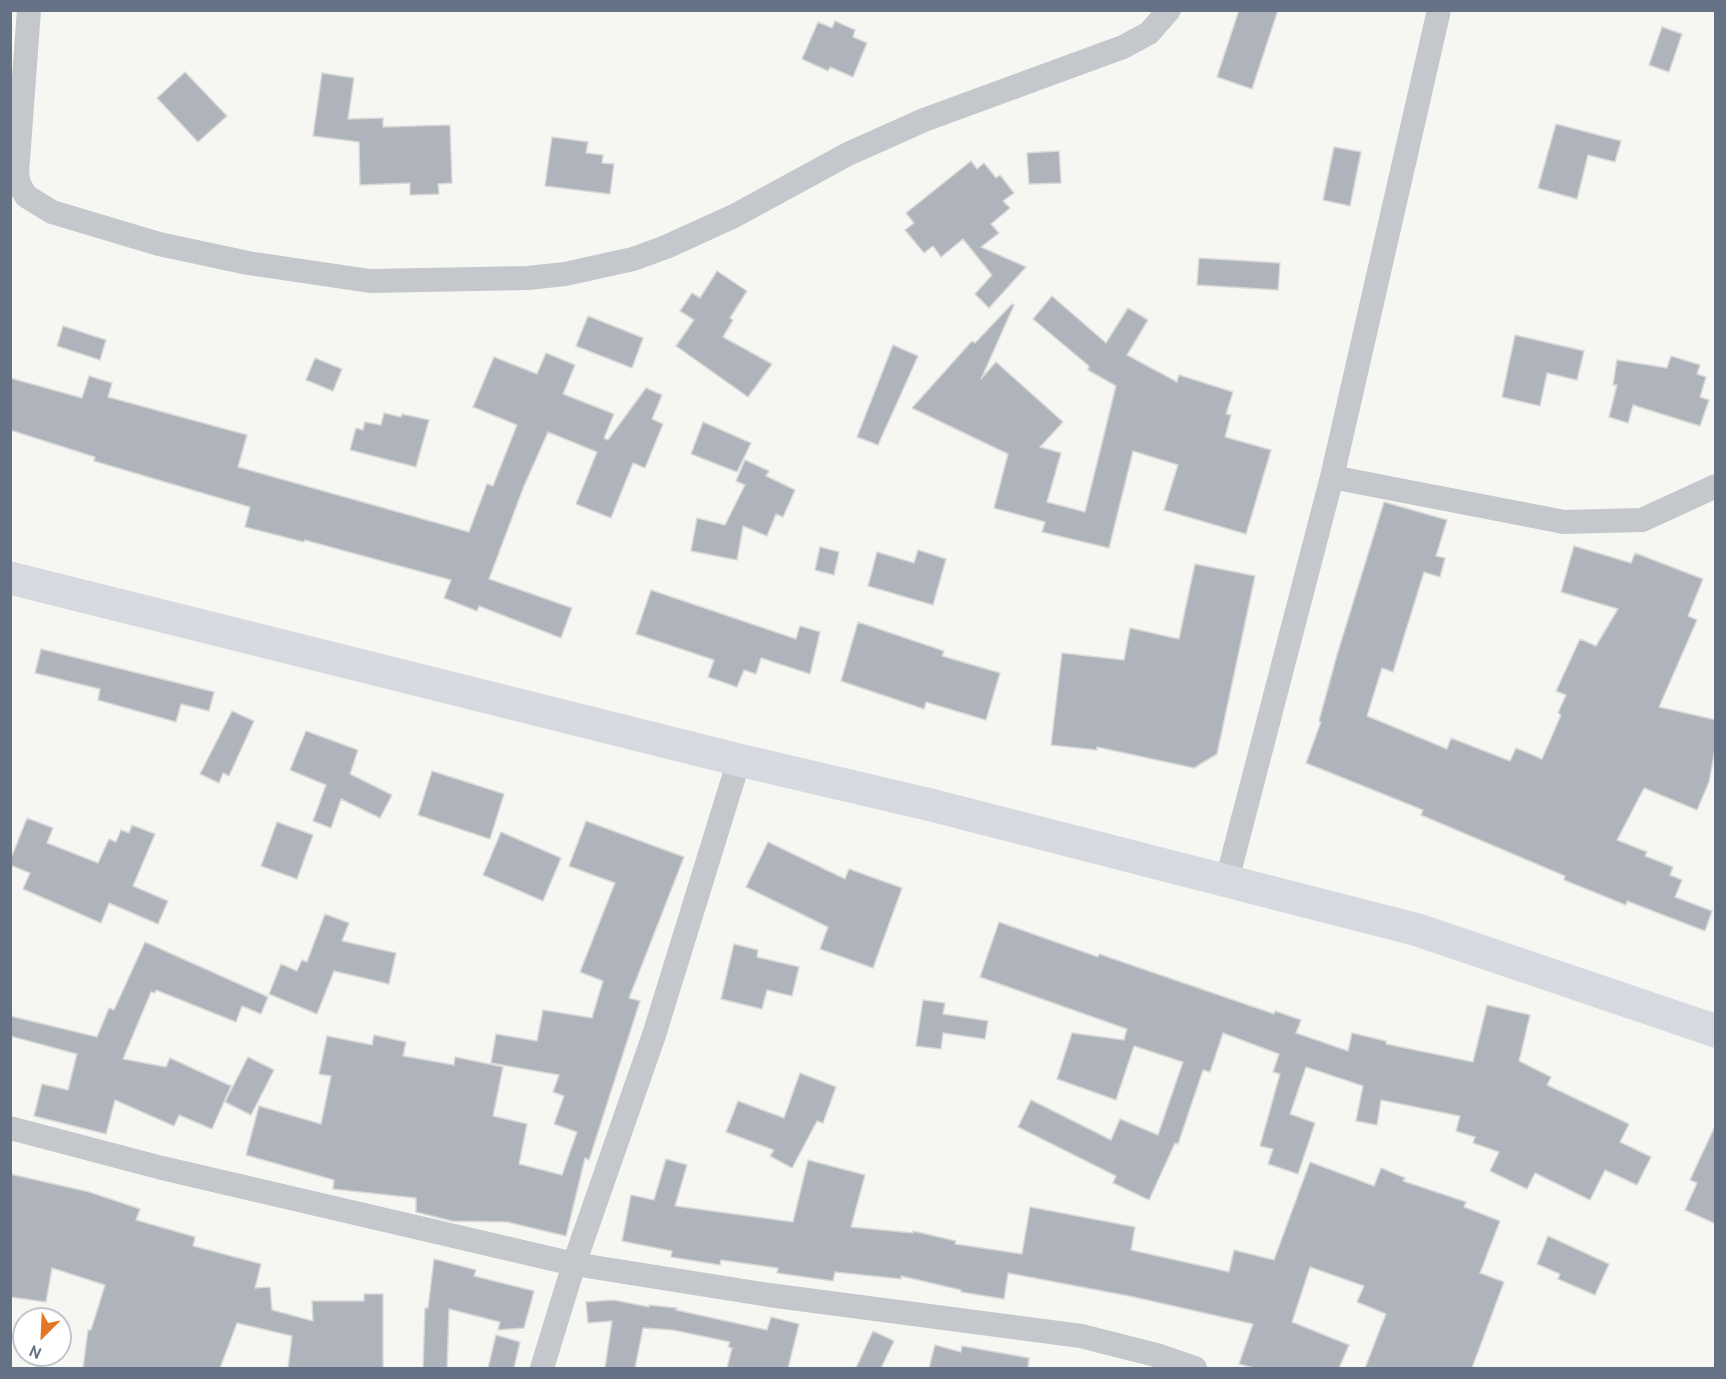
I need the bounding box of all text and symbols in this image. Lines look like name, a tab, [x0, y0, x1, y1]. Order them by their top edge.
north arrow	[12, 1307, 72, 1367]
text: N	[26, 1341, 44, 1363]

